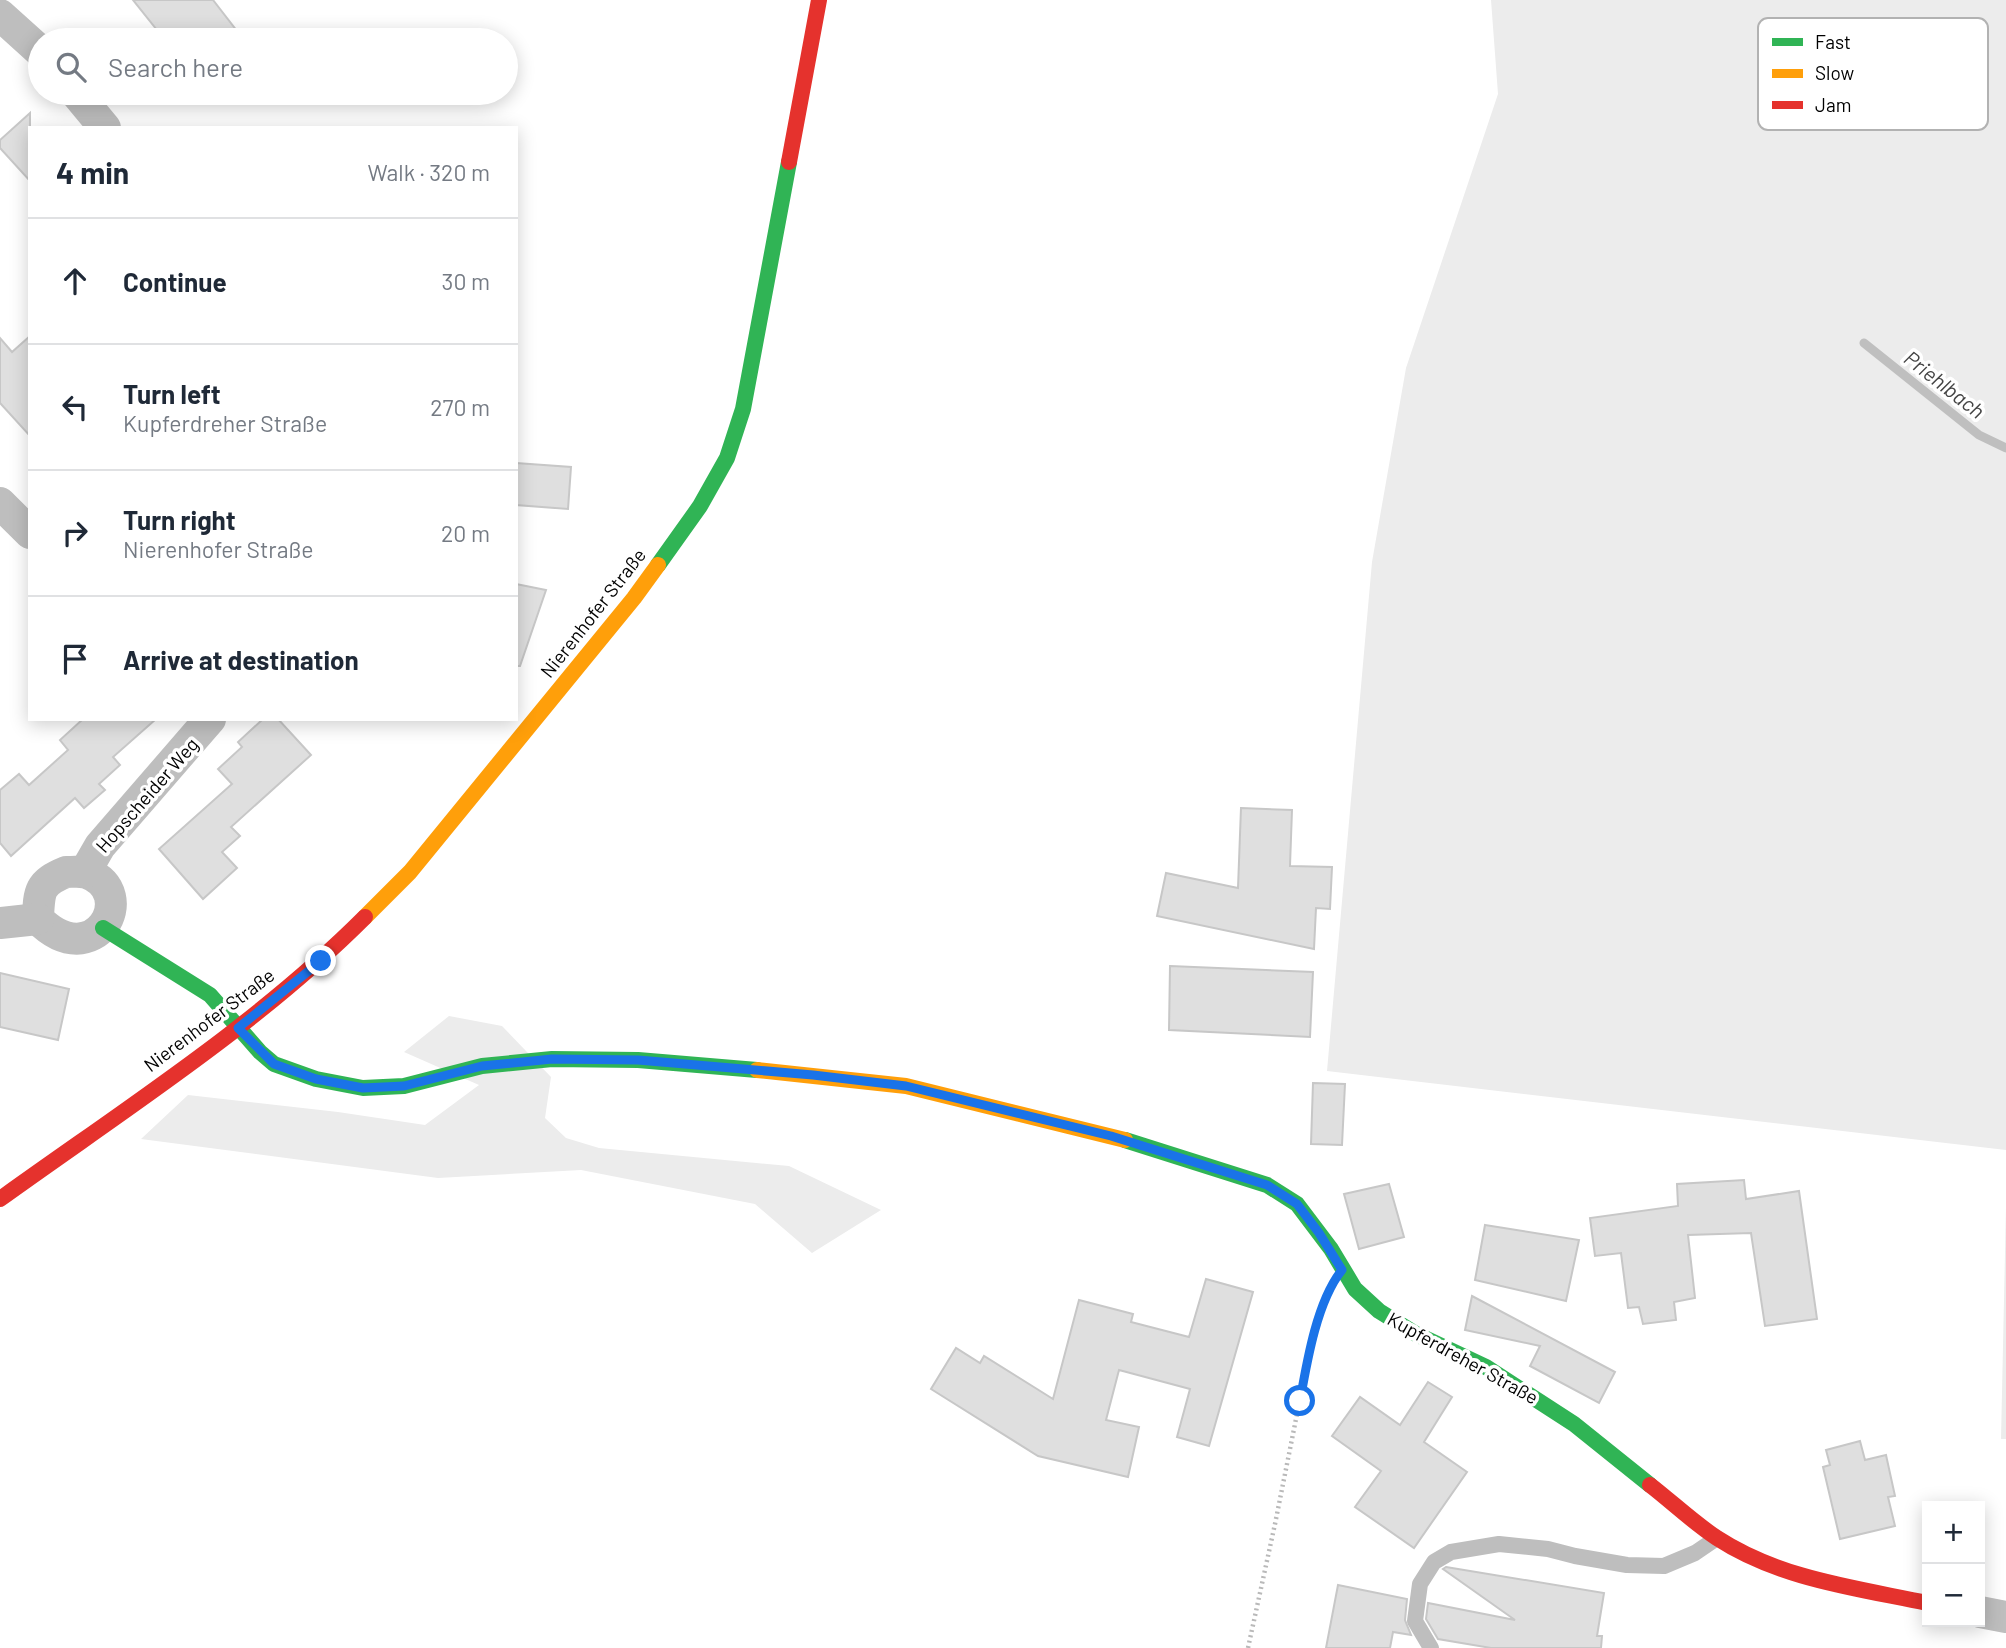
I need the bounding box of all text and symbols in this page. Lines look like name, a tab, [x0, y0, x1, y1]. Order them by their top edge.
legend	[1758, 18, 1988, 130]
search box	[28, 28, 518, 105]
text: Fast	[1815, 30, 1851, 53]
icon: search	[52, 48, 90, 86]
text: Search here	[108, 51, 243, 82]
text: Slow	[1815, 61, 1854, 84]
text: Jam	[1815, 93, 1851, 116]
text: 4 min	[56, 154, 129, 190]
text: Walk · 320 m	[368, 158, 490, 186]
icon: ahead	[56, 262, 94, 300]
text: Continue	[123, 266, 227, 297]
text: 30 m	[442, 267, 490, 295]
water label: Priehlbach	[1900, 345, 1990, 423]
text: Turn left	[123, 378, 221, 409]
icon: left	[56, 388, 94, 426]
text: 270 m	[430, 393, 490, 421]
text: Kupferdreher Straße	[123, 409, 327, 437]
text: Turn right	[123, 504, 236, 535]
icon: right	[56, 514, 94, 552]
text: 20 m	[441, 519, 490, 547]
text: Nierenhofer Straße	[123, 535, 314, 563]
street label: Nierenhofer Straße	[535, 544, 650, 682]
icon: arrive	[56, 640, 94, 678]
text: Arrive at destination	[123, 644, 359, 675]
street label: Hopscheider Weg	[90, 733, 203, 857]
route end	[305, 945, 336, 976]
street label: Nierenhofer Straße	[139, 963, 278, 1076]
street label: Kupferdreher Straße	[1384, 1307, 1543, 1409]
route start	[1284, 1385, 1315, 1416]
map controls	[1922, 1501, 1985, 1627]
button: +	[1922, 1501, 1985, 1564]
button: −	[1922, 1564, 1985, 1627]

